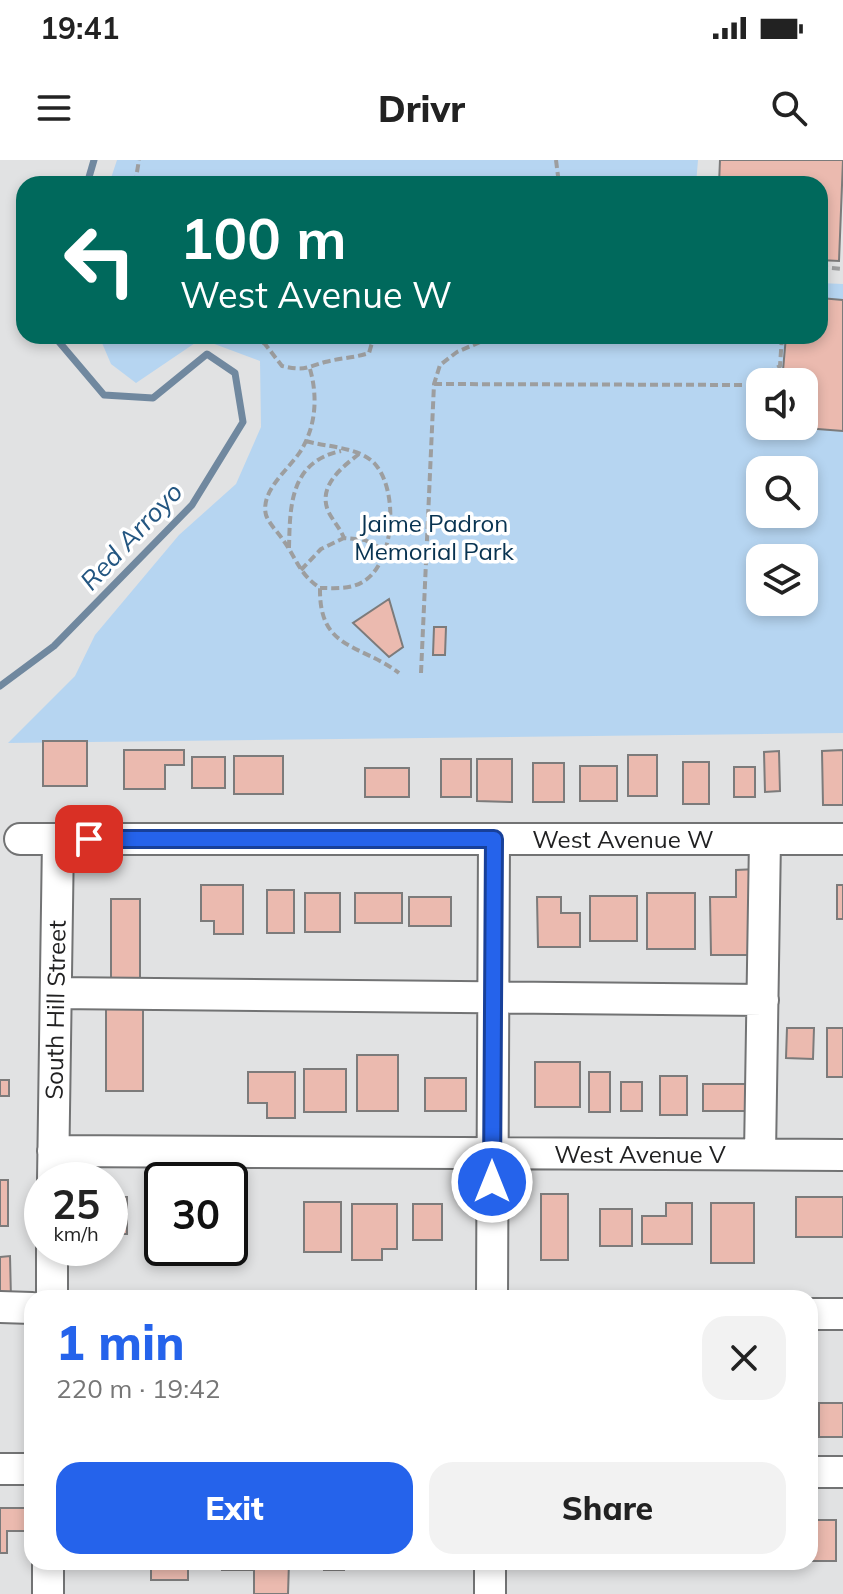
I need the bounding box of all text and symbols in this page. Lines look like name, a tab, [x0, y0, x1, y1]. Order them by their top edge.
text: 19:41	[40, 9, 119, 47]
icon: menu	[32, 86, 76, 130]
text: Drivr	[378, 86, 465, 131]
icon: search	[767, 86, 811, 130]
text: 100 m	[180, 203, 347, 273]
icon: left	[48, 208, 152, 312]
text: West Avenue W	[180, 272, 452, 317]
map controls	[746, 368, 818, 616]
button: sound	[746, 368, 818, 440]
button: search	[746, 456, 818, 528]
water label: Red Arroyo	[73, 475, 189, 597]
park label: Jaime Padron Memorial Park	[354, 508, 515, 566]
button: layers	[746, 544, 818, 616]
pin	[55, 805, 123, 873]
icon: arrive	[67, 817, 111, 861]
street label: West Avenue W	[532, 824, 714, 854]
street label: South Hill Street	[38, 920, 72, 1100]
street label: West Avenue V	[554, 1139, 726, 1169]
position arrow	[450, 1140, 534, 1224]
speed limit sign: 30	[144, 1162, 248, 1266]
text: 25	[52, 1179, 100, 1229]
text: km/h	[53, 1221, 99, 1246]
text: 1 min	[56, 1312, 185, 1372]
button: close	[702, 1316, 786, 1400]
text: 220 m · 19:42	[56, 1372, 220, 1405]
button: Exit	[56, 1462, 413, 1554]
button: Share	[429, 1462, 786, 1554]

